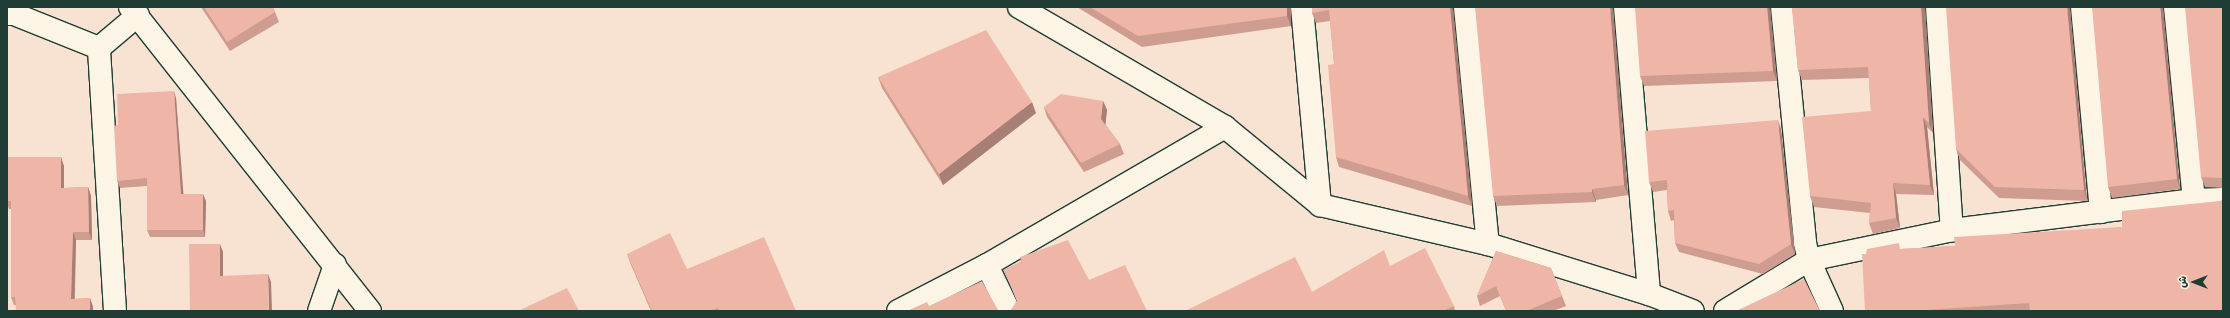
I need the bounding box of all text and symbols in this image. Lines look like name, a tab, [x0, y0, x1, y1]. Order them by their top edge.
north arrow	[2174, 262, 2214, 302]
text: ش	[2175, 276, 2189, 288]

